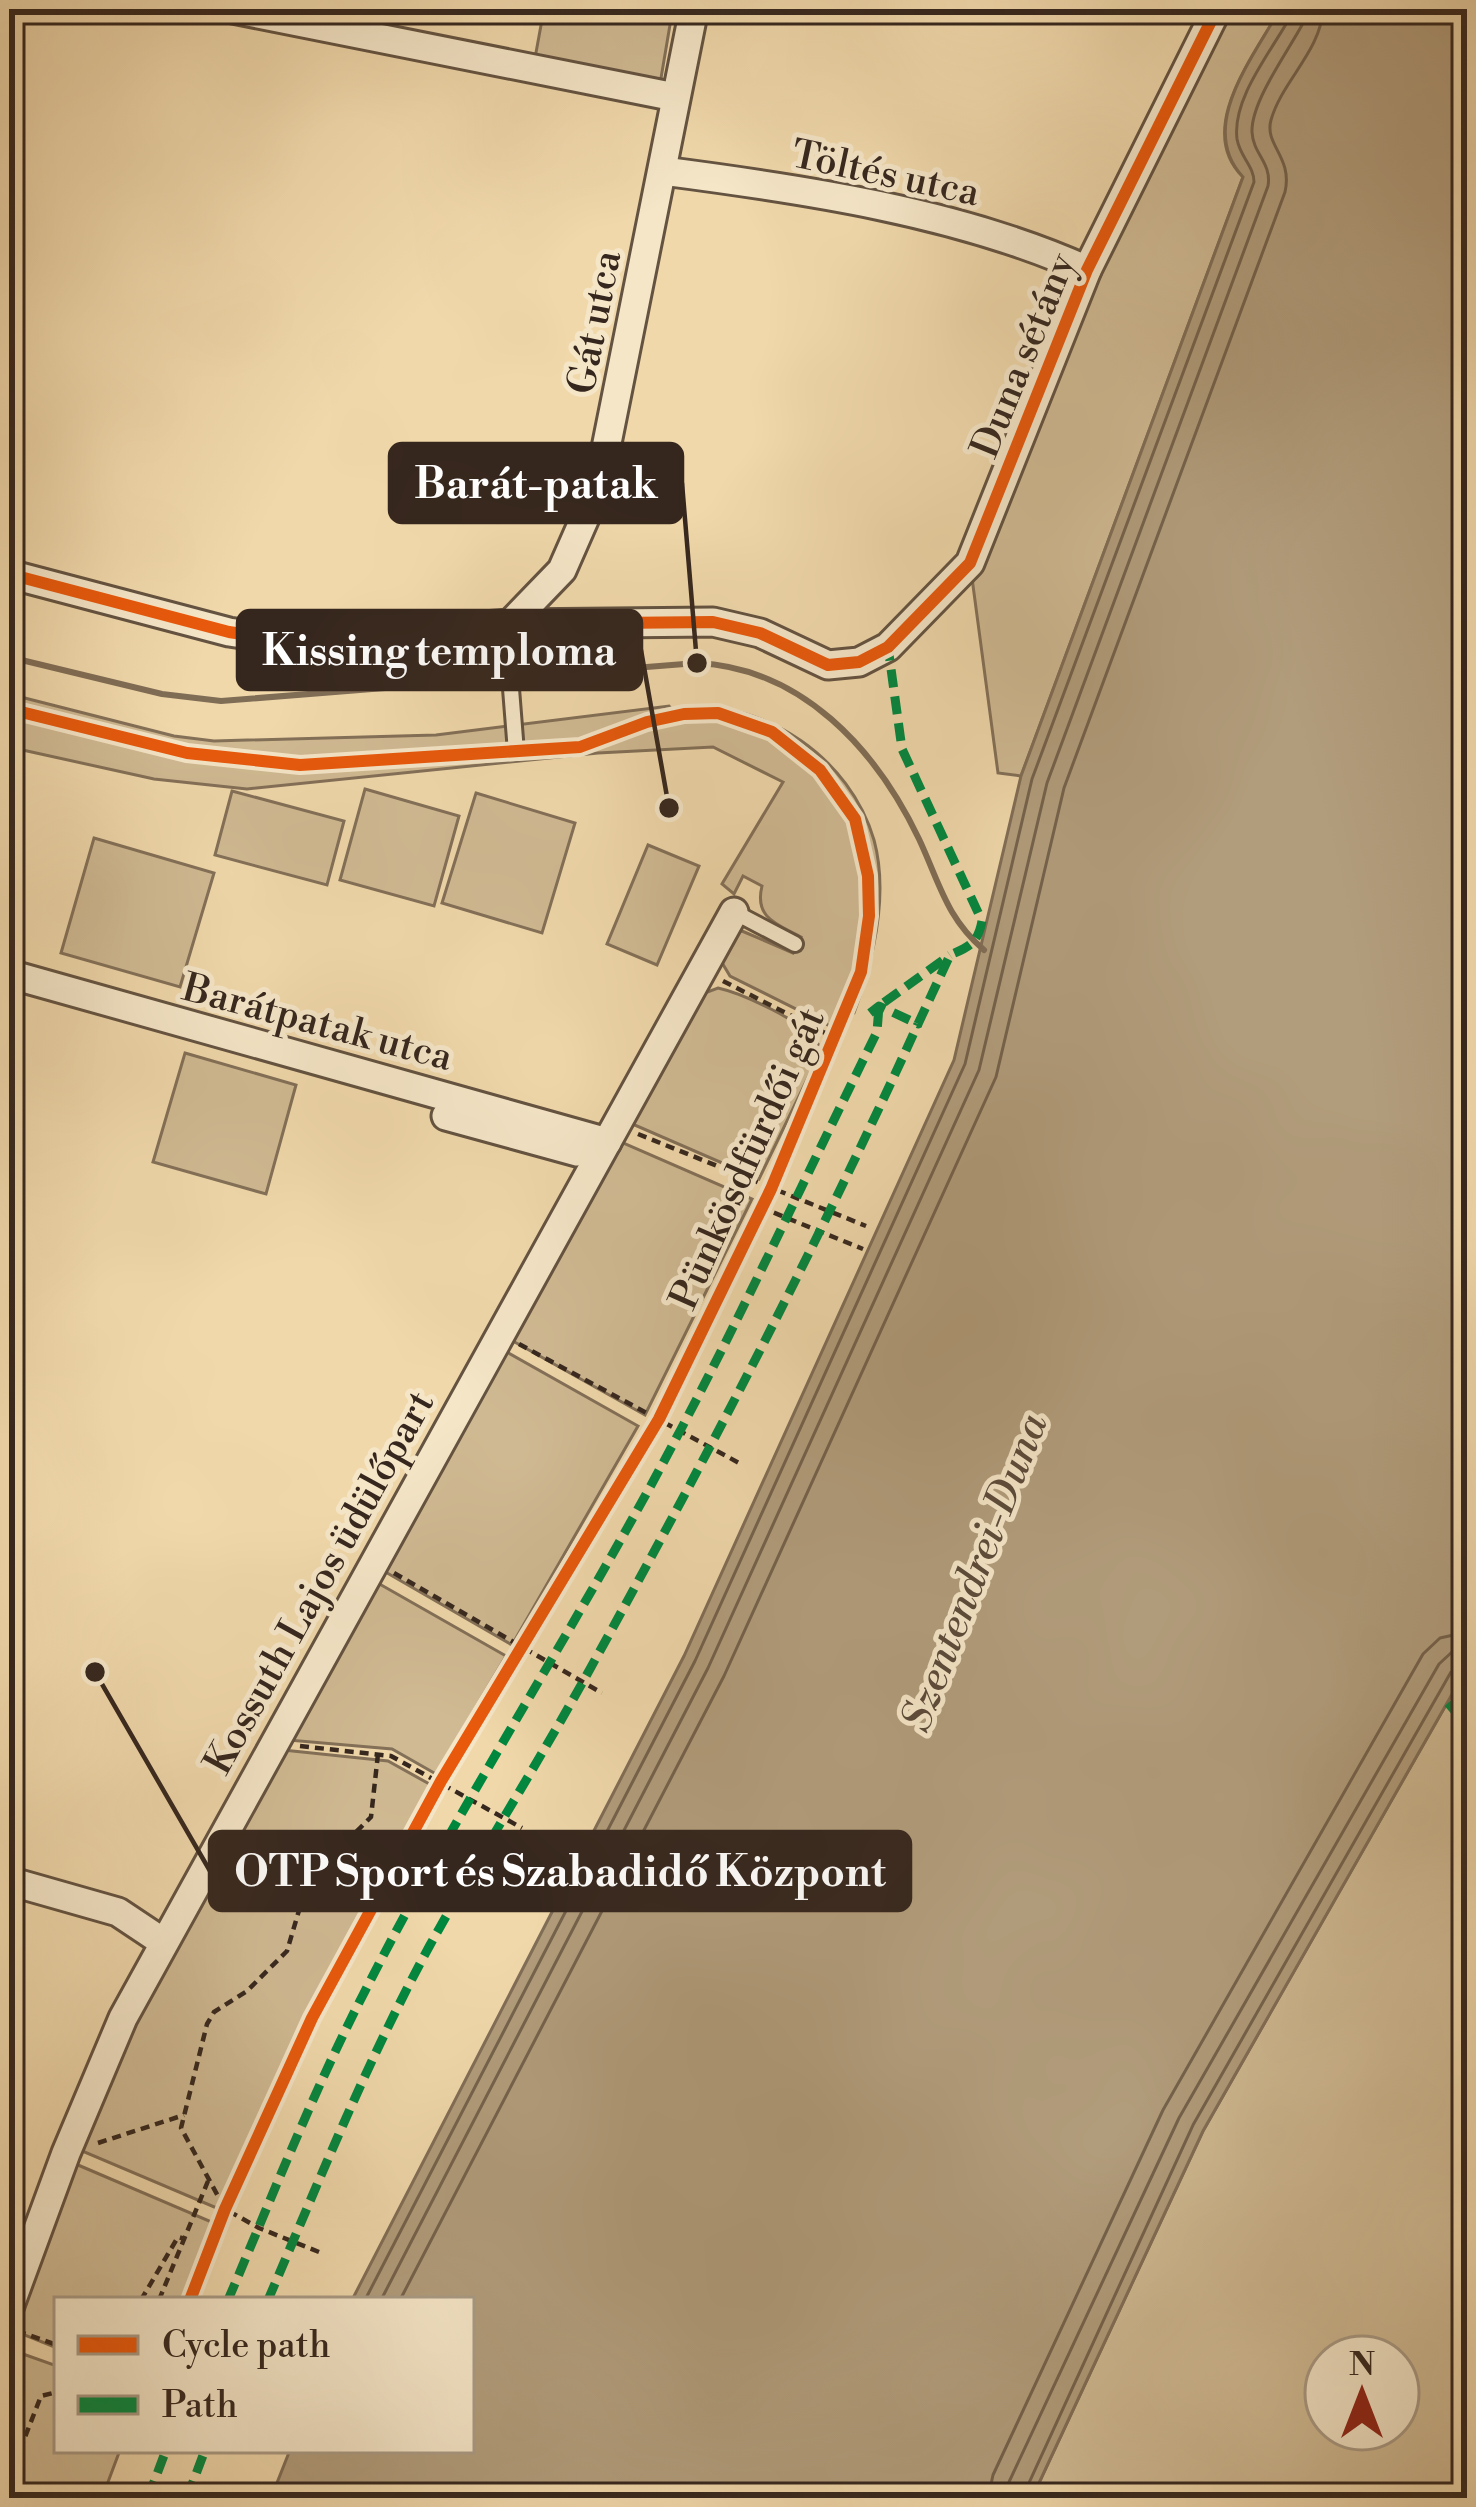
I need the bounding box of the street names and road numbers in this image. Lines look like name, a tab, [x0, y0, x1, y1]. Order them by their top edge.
street label: Töltés utca	[787, 131, 984, 218]
street label: Duna sétány	[961, 245, 1088, 465]
street label: Gát utca	[558, 246, 633, 398]
street label: Barátpatak utca	[176, 964, 458, 1083]
street label: Pünkösdfürdői gát	[660, 1000, 837, 1317]
street label: Kossuth Lajos üdülőpart	[194, 1383, 446, 1784]

